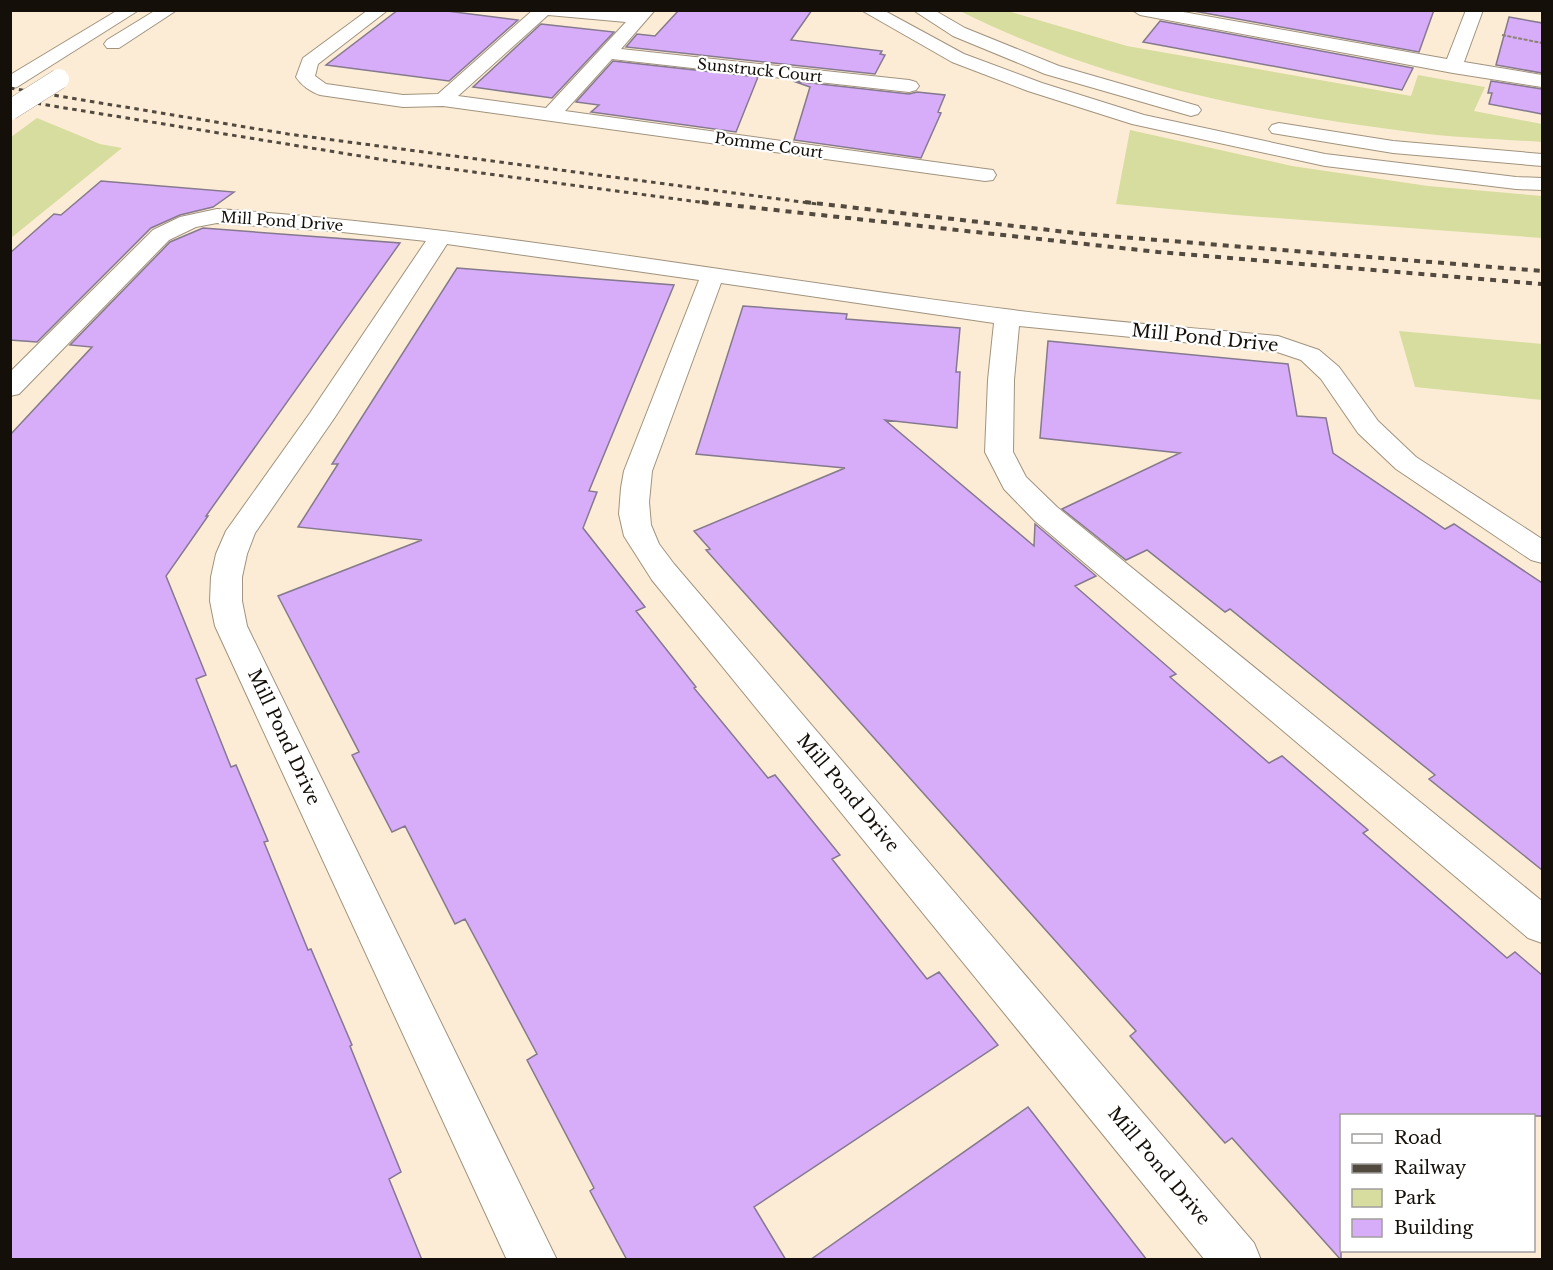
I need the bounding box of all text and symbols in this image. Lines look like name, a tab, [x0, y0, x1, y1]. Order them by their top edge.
street label: Sunstruck Court	[696, 54, 824, 86]
street label: Pomme Court	[713, 128, 825, 162]
street label: Mill Pond Drive	[220, 207, 344, 235]
street label: Mill Pond Drive	[1131, 319, 1279, 357]
street label: Mill Pond Drive	[243, 666, 325, 808]
street label: Mill Pond Drive	[792, 729, 904, 857]
street label: Mill Pond Drive	[1103, 1102, 1215, 1230]
legend	[1340, 1114, 1535, 1252]
text: Road	[1394, 1127, 1442, 1149]
text: Railway	[1394, 1157, 1467, 1179]
text: Park	[1394, 1187, 1436, 1209]
text: Building	[1394, 1217, 1473, 1239]

